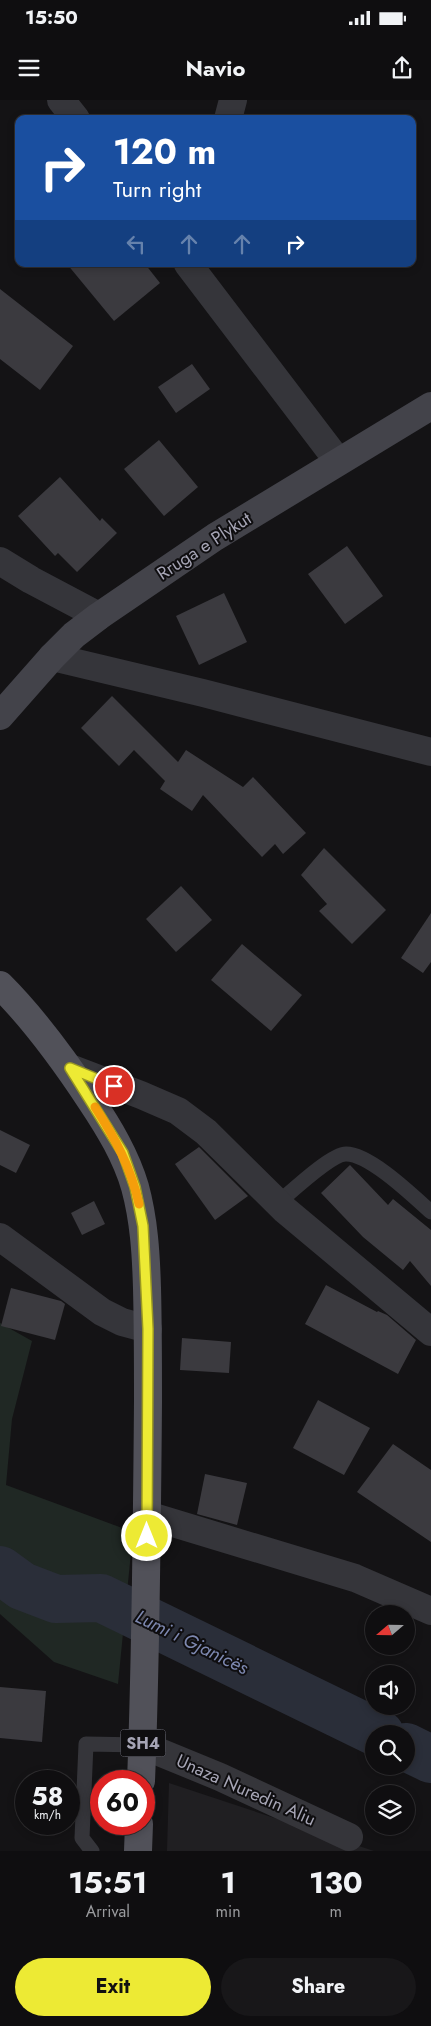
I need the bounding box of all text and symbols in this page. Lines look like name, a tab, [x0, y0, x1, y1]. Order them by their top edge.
text: 15:50	[25, 4, 78, 31]
text: Navio	[186, 52, 245, 84]
icon: menu	[15, 54, 43, 82]
icon: share	[388, 54, 416, 82]
text: 120 m	[113, 127, 216, 177]
icon: right	[30, 135, 95, 200]
text: Turn right	[113, 173, 201, 205]
icon: left	[122, 230, 150, 258]
icon: ahead	[175, 230, 203, 258]
icon: ahead	[228, 230, 256, 258]
icon: right	[281, 230, 309, 258]
street label: Rruga e Plykut	[152, 505, 257, 586]
pin	[93, 1065, 135, 1107]
icon: arrive	[100, 1072, 128, 1100]
position arrow	[120, 1509, 172, 1561]
water label: Lumi i Gjanicës	[131, 1603, 254, 1681]
north arrow	[365, 1605, 415, 1655]
map controls	[365, 1605, 415, 1835]
button: sound	[365, 1665, 415, 1715]
button: search	[365, 1725, 415, 1775]
road number: SH4	[120, 1730, 166, 1756]
street label: Unaza Nuredin Aliu	[172, 1748, 320, 1832]
speed limit sign: 60	[90, 1770, 155, 1835]
text: 58	[32, 1778, 63, 1814]
button: layers	[365, 1785, 415, 1835]
text: km/h	[34, 1806, 61, 1824]
text: 15:51	[68, 1861, 147, 1904]
text: 1	[220, 1861, 236, 1904]
text: 130	[309, 1861, 363, 1904]
text: Arrival	[86, 1900, 130, 1923]
text: min	[216, 1900, 241, 1923]
text: m	[330, 1900, 342, 1923]
button: Exit	[15, 1958, 211, 2016]
button: Share	[221, 1958, 416, 2016]

